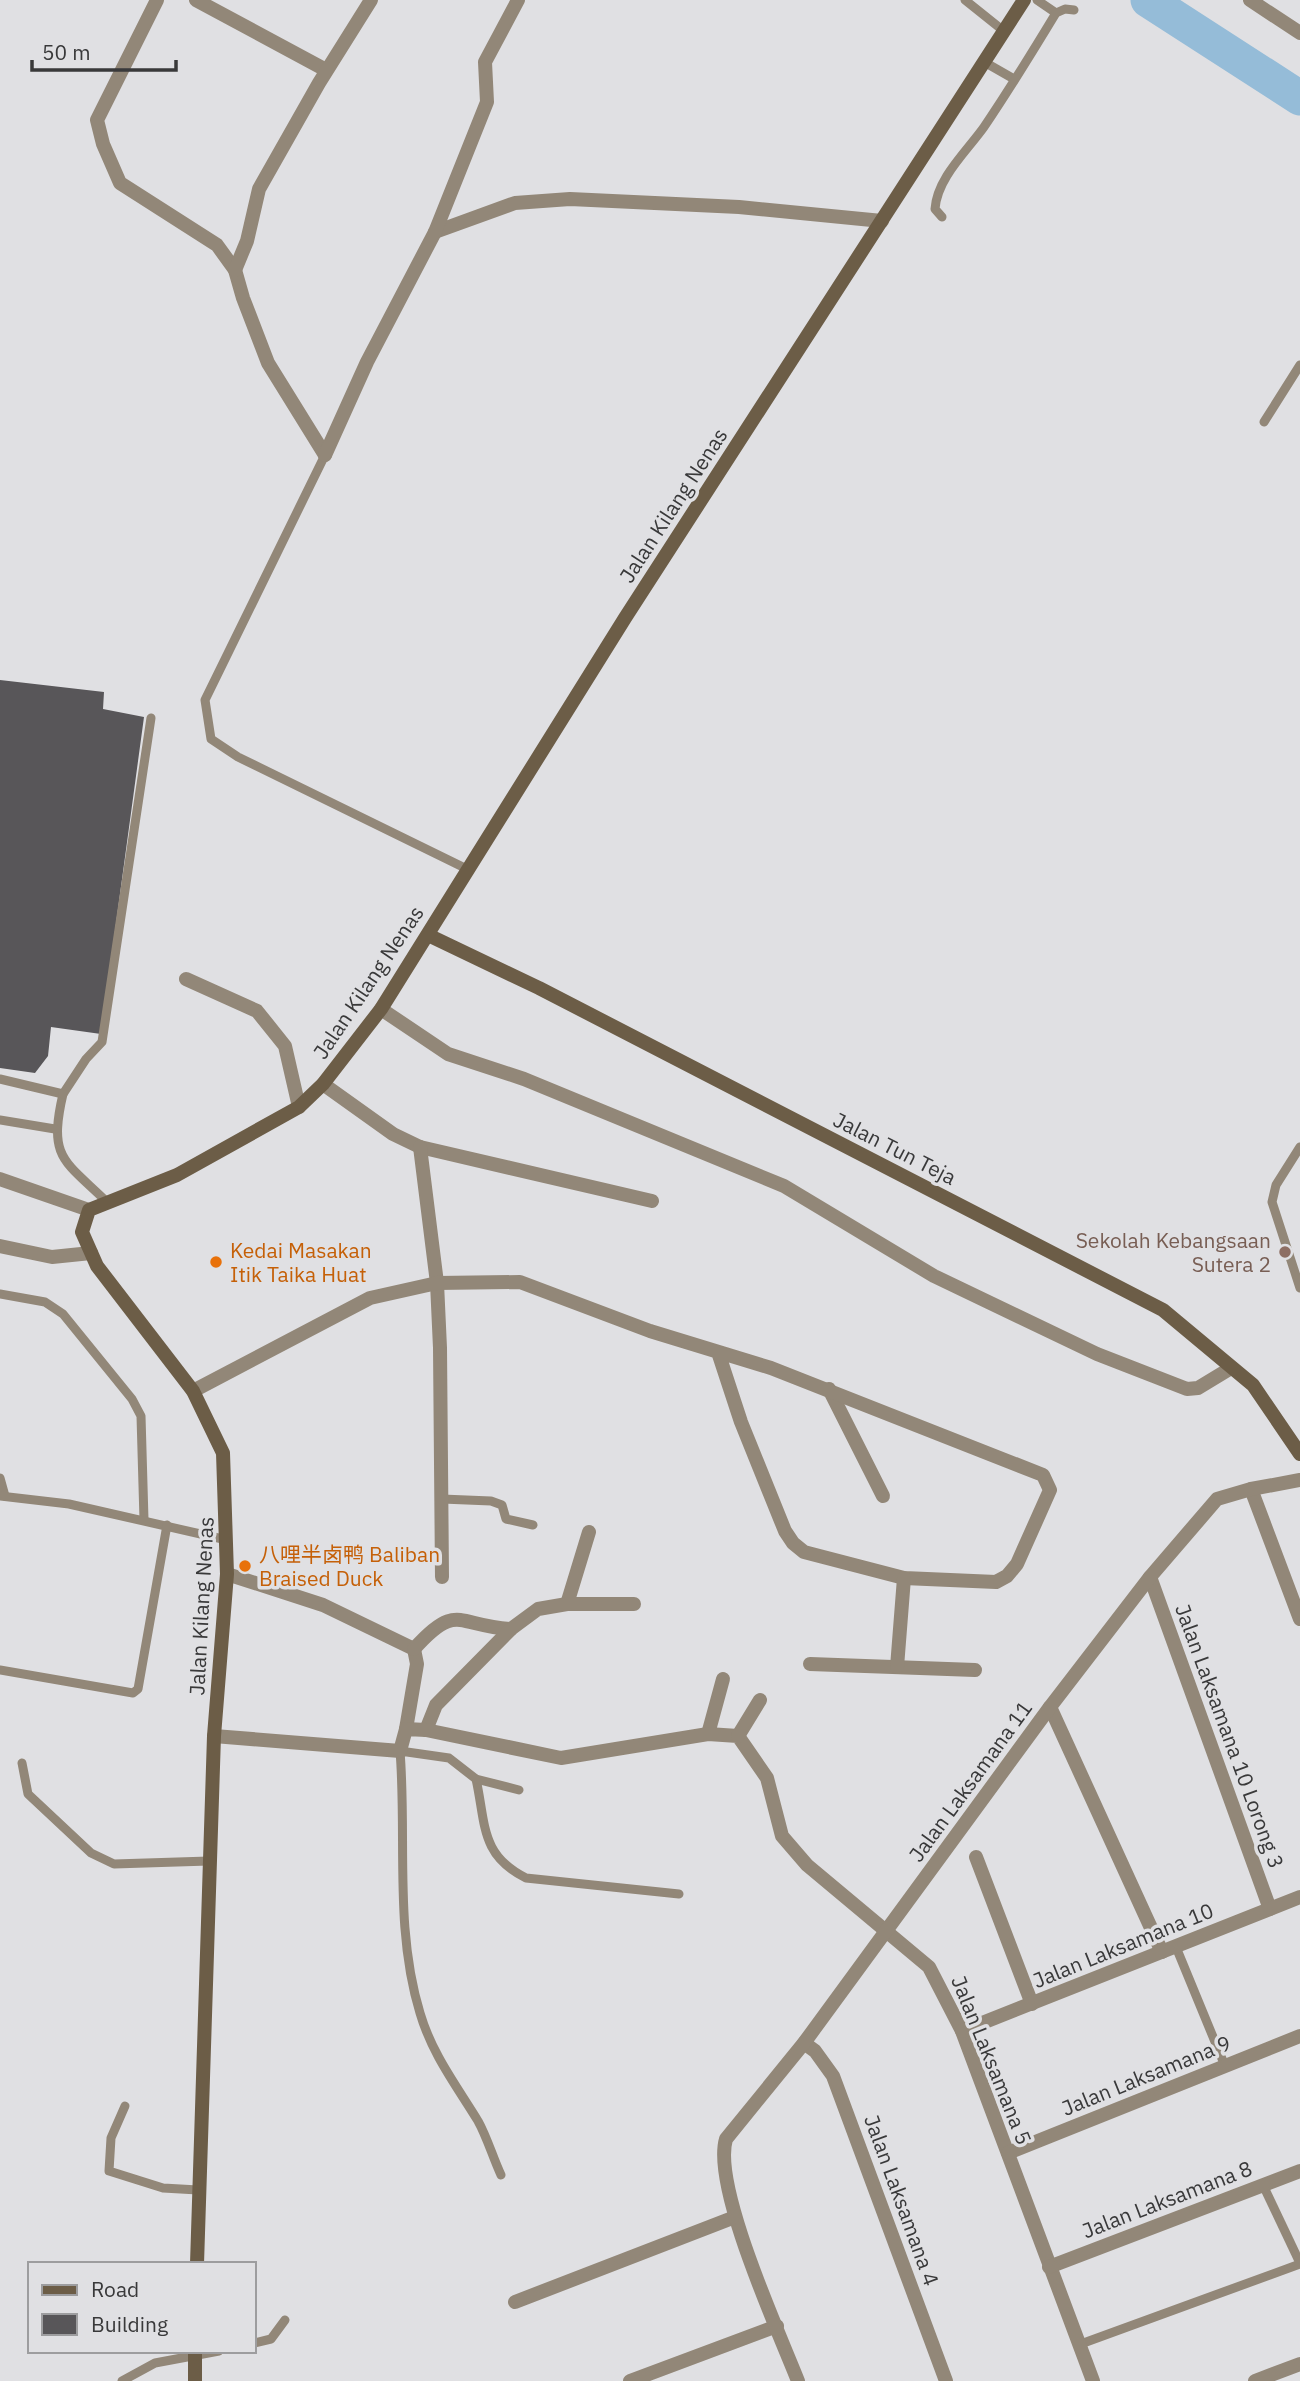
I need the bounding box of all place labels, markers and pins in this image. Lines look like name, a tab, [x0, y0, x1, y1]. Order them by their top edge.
place label: Sekolah Kebangsaan Sutera 2	[1076, 1226, 1271, 1278]
place label: Kedai Masakan Itik Taika Huat	[230, 1236, 372, 1288]
marker: Sekolah Kebangsaan Sutera 2	[1277, 1244, 1293, 1260]
marker: Kedai Masakan Itik Taika Huat	[208, 1254, 224, 1270]
place label: 八哩半卤鸭 Baliban Braised Duck	[259, 1540, 440, 1592]
marker: 八哩半卤鸭 Baliban Braised Duck	[237, 1558, 253, 1574]

